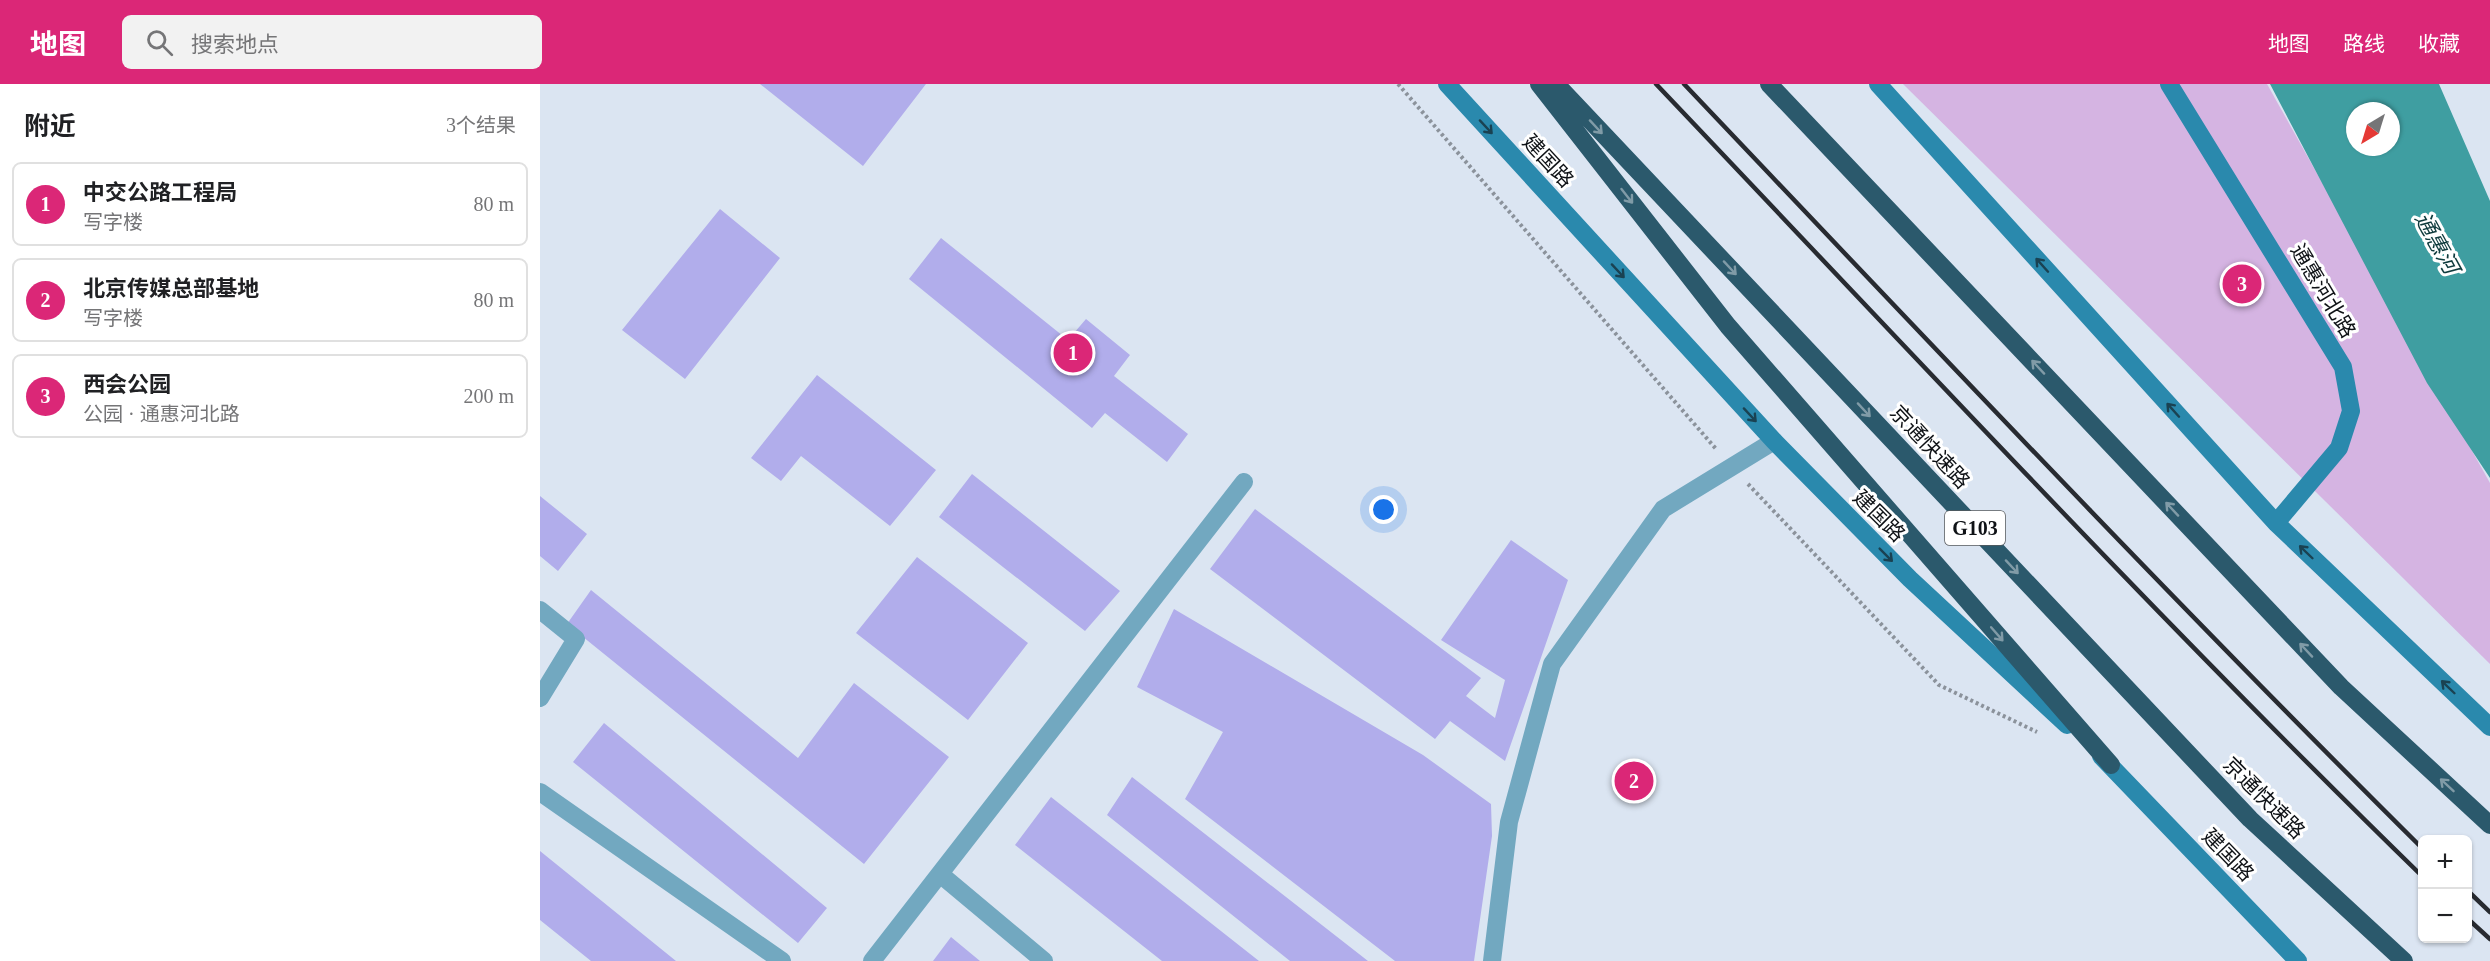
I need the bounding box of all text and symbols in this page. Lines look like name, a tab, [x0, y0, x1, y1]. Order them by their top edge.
search box	[122, 15, 542, 69]
icon: search	[143, 26, 176, 59]
text: 地图	[30, 29, 86, 60]
text: 搜索地点	[191, 32, 279, 57]
text: 地图	[2268, 32, 2310, 56]
text: 路线	[2343, 32, 2385, 56]
text: 收藏	[2418, 32, 2460, 56]
north arrow	[2346, 102, 2400, 156]
text: 附近	[24, 112, 76, 141]
text: 3个结果	[446, 114, 516, 136]
one-way arrow	[1479, 119, 1493, 134]
one-way arrow	[1589, 119, 1603, 134]
street label: 建国路	[1518, 130, 1578, 192]
text: 中交公路工程局	[83, 180, 237, 205]
one-way arrow	[1621, 188, 1634, 204]
text: 1	[41, 193, 51, 215]
text: 80 m	[473, 193, 514, 215]
water label: 通惠河	[2410, 208, 2466, 281]
text: 写字楼	[83, 211, 143, 233]
street label: 通惠河北路	[2286, 240, 2360, 342]
one-way arrow	[2035, 258, 2049, 273]
one-way arrow	[1723, 261, 1737, 276]
pin: 3	[2222, 262, 2262, 306]
one-way arrow	[1611, 263, 1625, 278]
text: 北京传媒总部基地	[83, 276, 259, 301]
text: 2	[41, 289, 51, 311]
text: 80 m	[473, 289, 514, 311]
text: 写字楼	[83, 307, 143, 329]
pin: 1	[1054, 330, 1092, 376]
one-way arrow	[2031, 360, 2045, 375]
text: 西会公园	[83, 372, 171, 397]
text: 3	[41, 385, 51, 407]
text: 200 m	[463, 385, 514, 407]
street label: 京通快速路	[1885, 400, 1975, 494]
one-way arrow	[1857, 402, 1871, 417]
text: 公园 · 通惠河北路	[83, 403, 240, 425]
one-way arrow	[2166, 403, 2180, 418]
one-way arrow	[1743, 407, 1757, 422]
street label: 建国路	[1848, 485, 1910, 547]
your location	[1369, 495, 1398, 524]
one-way arrow	[2165, 502, 2179, 517]
road number: G103	[1945, 511, 2005, 545]
one-way arrow	[2299, 545, 2314, 559]
one-way arrow	[1878, 547, 1893, 562]
one-way arrow	[2005, 559, 2019, 574]
one-way arrow	[1990, 626, 2004, 641]
one-way arrow	[2299, 643, 2314, 658]
one-way arrow	[2440, 679, 2455, 694]
street label: 京通快速路	[2218, 752, 2310, 844]
pin: 2	[1614, 758, 1654, 804]
one-way arrow	[2440, 778, 2455, 792]
street label: 建国路	[2197, 824, 2259, 886]
map controls	[2418, 835, 2472, 943]
button: +	[2418, 835, 2472, 889]
button: −	[2418, 889, 2472, 943]

